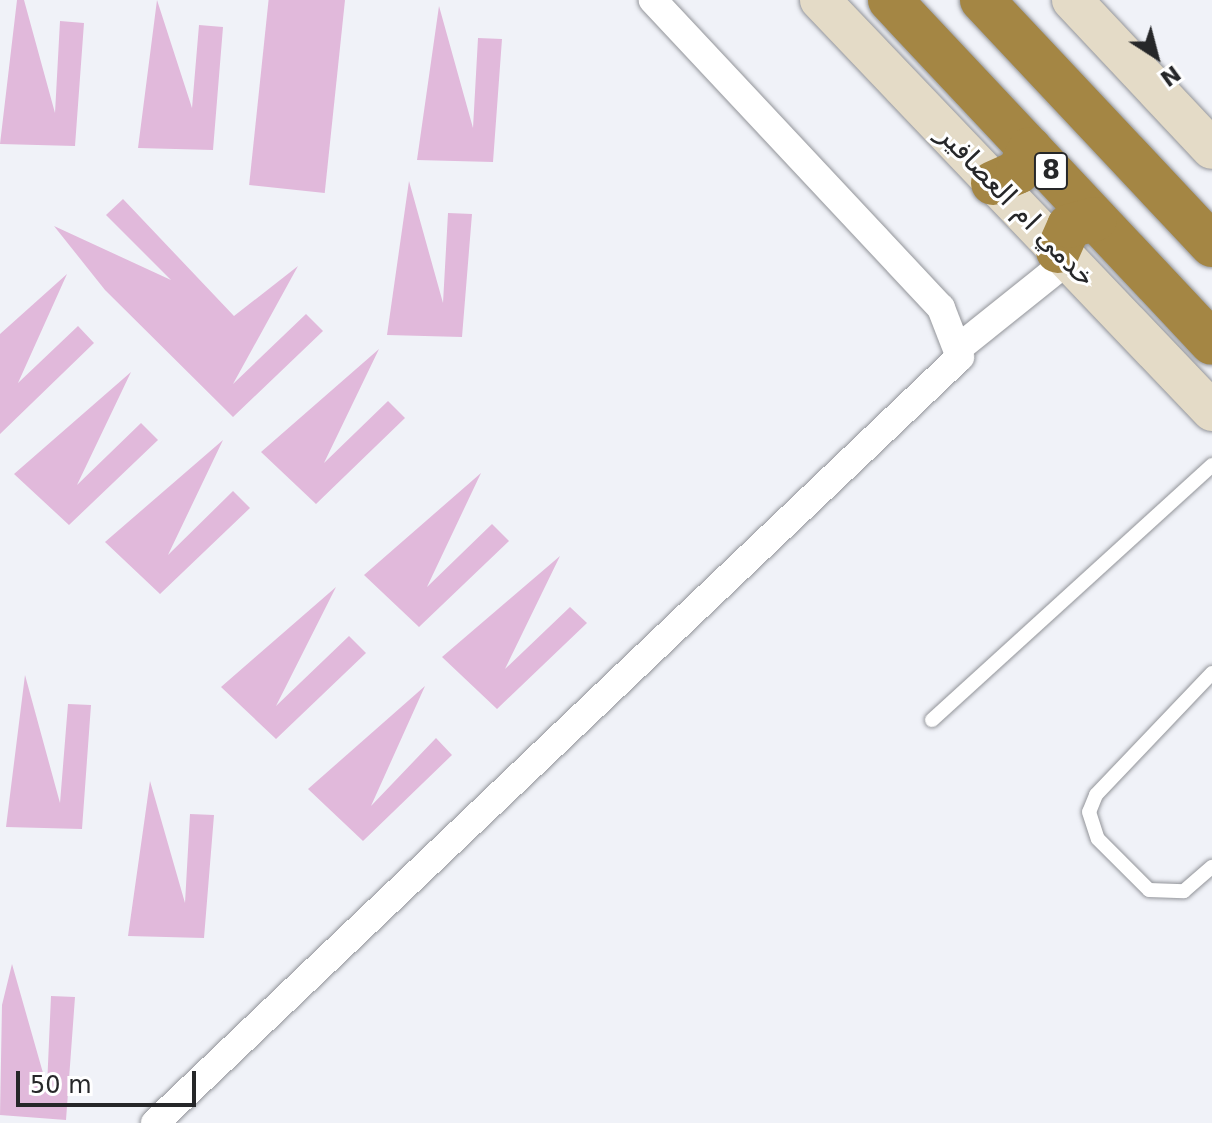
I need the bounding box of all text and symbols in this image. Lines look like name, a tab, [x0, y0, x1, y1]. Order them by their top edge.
north arrow	[1116, 16, 1196, 96]
text: N	[1156, 60, 1185, 91]
street label: خدمي ام العصافير	[930, 118, 1102, 294]
road number: 8	[1033, 149, 1069, 193]
scale bar	[20, 1055, 200, 1105]
text: 50 m	[30, 1071, 92, 1099]

